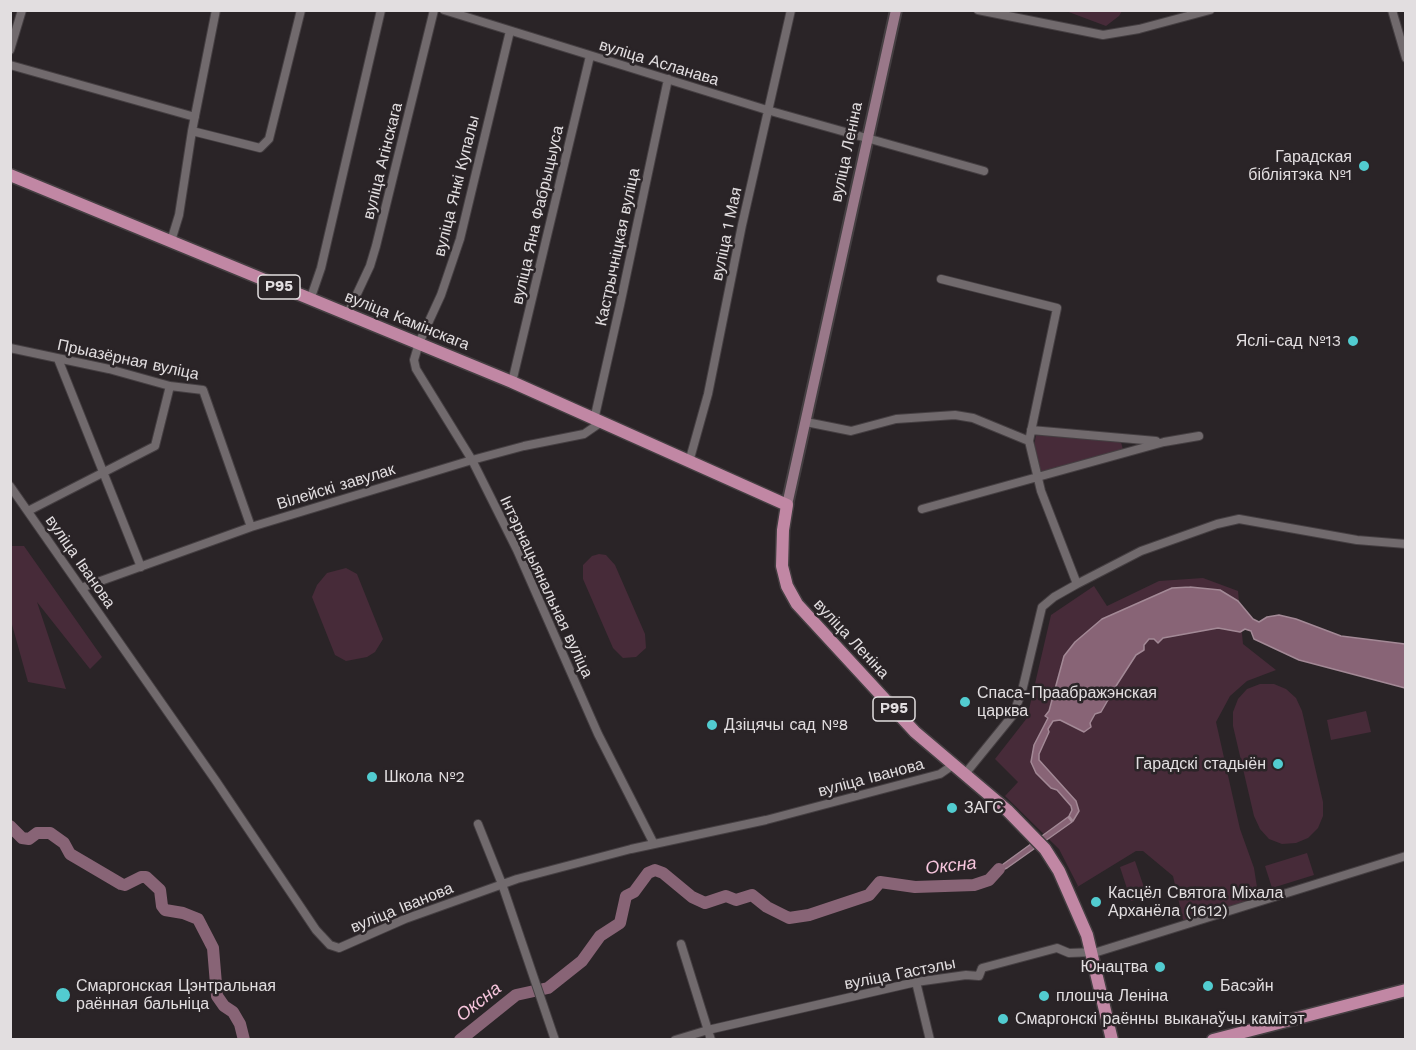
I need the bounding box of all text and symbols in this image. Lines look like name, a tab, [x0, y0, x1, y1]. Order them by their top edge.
street label: вуліца Асланава	[597, 36, 721, 90]
street label: вуліца Леніна	[827, 100, 867, 204]
street label: вуліца Агінскага	[359, 101, 407, 221]
street label: вуліца Янкі Купалы	[430, 114, 484, 258]
street label: вуліца Яна Фабрыцыуса	[508, 124, 568, 306]
place label: Гарадская бібліятэка №1	[1248, 147, 1352, 185]
marker: Гарадская бібліятэка №1	[1357, 159, 1371, 173]
street label: Кастрычніцкая вуліца	[592, 166, 644, 328]
street label: вуліца 1 Мая	[708, 186, 746, 282]
road number: Р95	[258, 275, 300, 299]
street label: вуліца Камінскага	[342, 287, 472, 355]
place label: Яслі-сад №13	[1236, 331, 1341, 351]
marker: Яслі-сад №13	[1346, 334, 1360, 348]
street label: Прыазёрная вуліца	[55, 336, 201, 384]
street label: Вілейскі завулак	[275, 460, 397, 514]
street label: Інтэрнацыянальная вуліца	[495, 493, 597, 681]
street label: вуліца Іванова	[41, 512, 119, 612]
street label: вуліца Леніна	[809, 595, 893, 683]
place label: Спаса-Праабражэнская царква	[977, 683, 1157, 721]
marker: Спаса-Праабражэнская царква	[958, 695, 972, 709]
road number: Р95	[873, 697, 915, 721]
place label: Дзіцячы сад №8	[724, 715, 848, 735]
marker: Дзіцячы сад №8	[705, 718, 719, 732]
place label: Гарадскі стадыён	[1136, 754, 1266, 774]
street label: вуліца Іванова	[816, 755, 926, 801]
marker: Гарадскі стадыён	[1271, 757, 1285, 771]
place label: Школа №2	[384, 767, 465, 787]
marker: Школа №2	[365, 770, 379, 784]
place label: ЗАГС	[964, 798, 1004, 818]
marker: ЗАГС	[945, 801, 959, 815]
water label: Оксна	[924, 853, 978, 879]
street label: вуліца Іванова	[348, 879, 456, 937]
place label: Касцёл Святога Міхала Арханёла (1612)	[1108, 883, 1283, 921]
marker: Касцёл Святога Міхала Арханёла (1612)	[1089, 895, 1103, 909]
street label: вуліца Гастэлы	[843, 954, 957, 994]
place label: Юнацтва	[1080, 957, 1148, 977]
marker: Юнацтва	[1153, 960, 1167, 974]
place label: Смаргонская Цэнтральная раённая бальніца	[76, 976, 276, 1014]
place label: Басэйн	[1220, 976, 1274, 996]
water label: Оксна	[452, 978, 506, 1026]
marker: Басэйн	[1201, 979, 1215, 993]
marker: Смаргонская Цэнтральная раённая бальніца	[54, 986, 72, 1004]
place label: плошча Леніна	[1056, 986, 1168, 1006]
marker: плошча Леніна	[1037, 989, 1051, 1003]
place label: Смаргонскі раённы выканаўчы камітэт	[1015, 1009, 1304, 1029]
marker: Смаргонскі раённы выканаўчы камітэт	[996, 1012, 1010, 1026]

